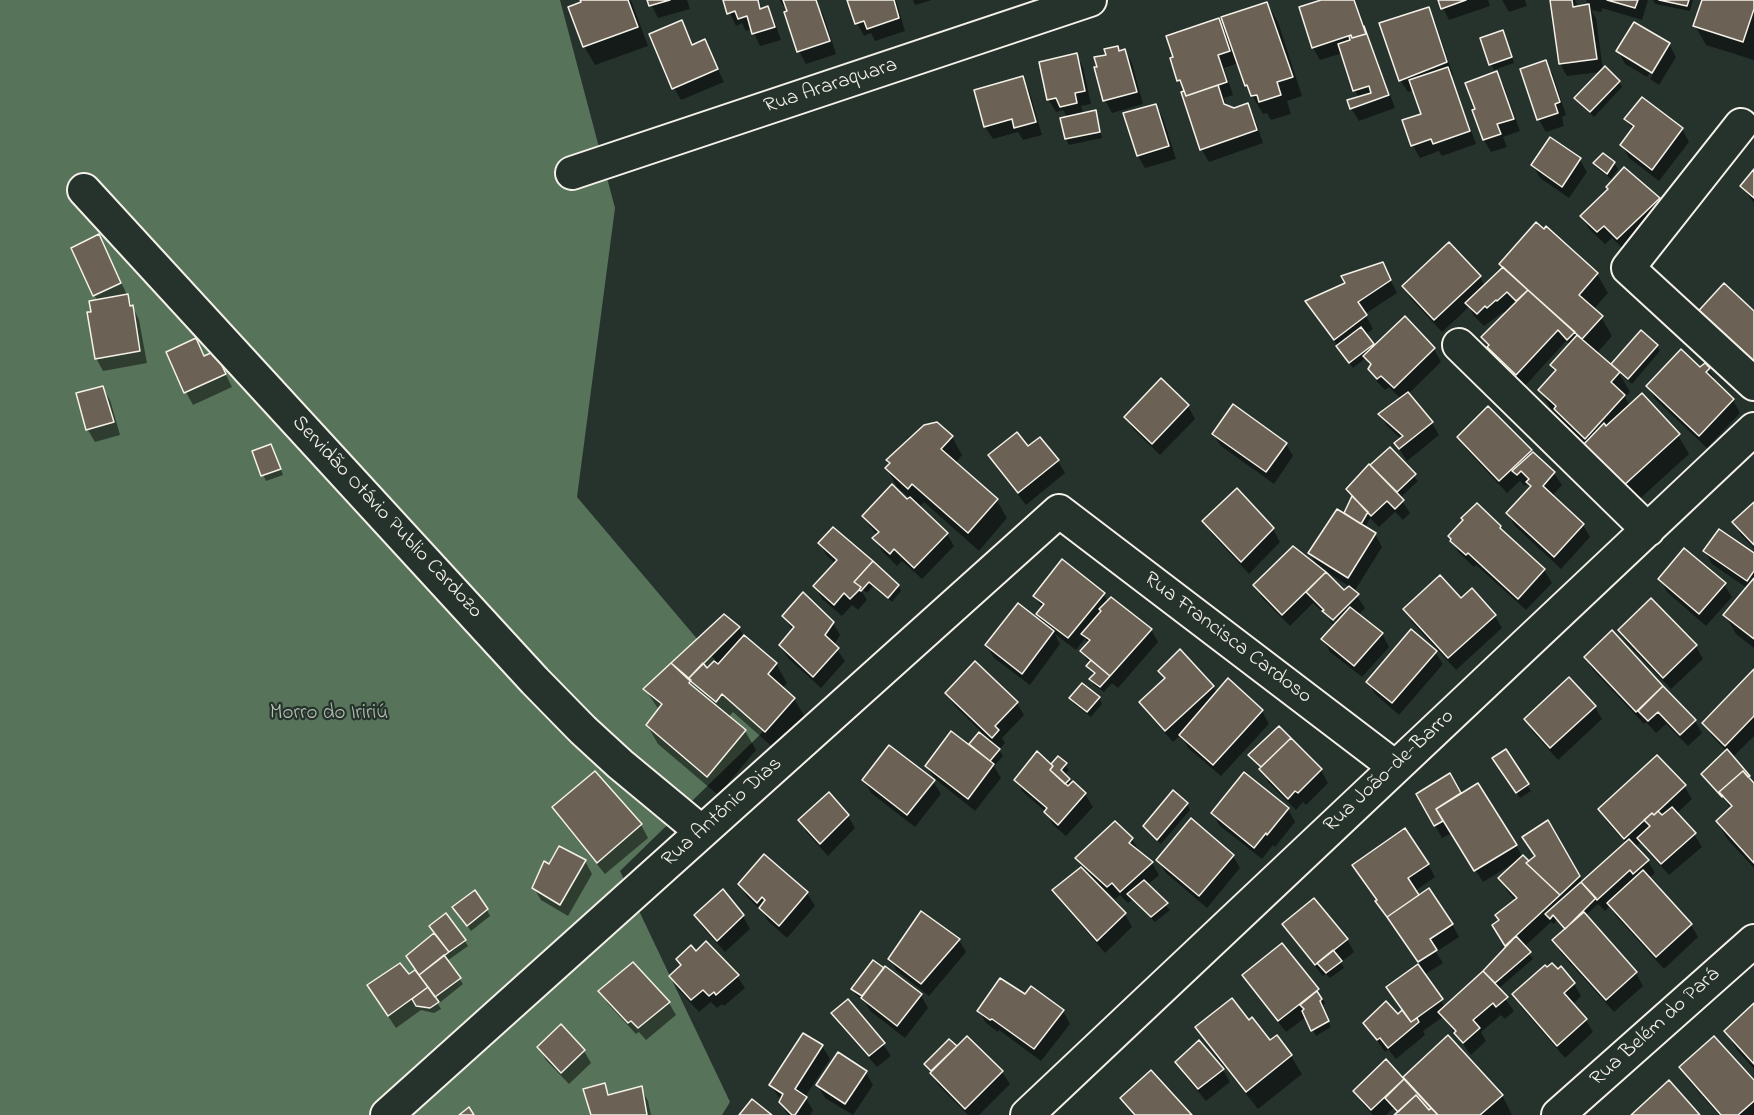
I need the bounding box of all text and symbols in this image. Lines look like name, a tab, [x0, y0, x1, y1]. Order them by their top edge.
street label: Rua Araraquara	[761, 54, 901, 120]
street label: Servidão Otávio Publio Cardozo	[285, 411, 487, 625]
street label: Rua Francisca Cardoso	[1138, 568, 1316, 710]
park label: Morro do Iririú	[270, 702, 388, 728]
street label: Rua João-de-Barro	[1320, 705, 1460, 839]
street label: Rua Antônio Dias	[658, 752, 788, 874]
street label: Rua Belém do Pará	[1586, 963, 1726, 1093]

